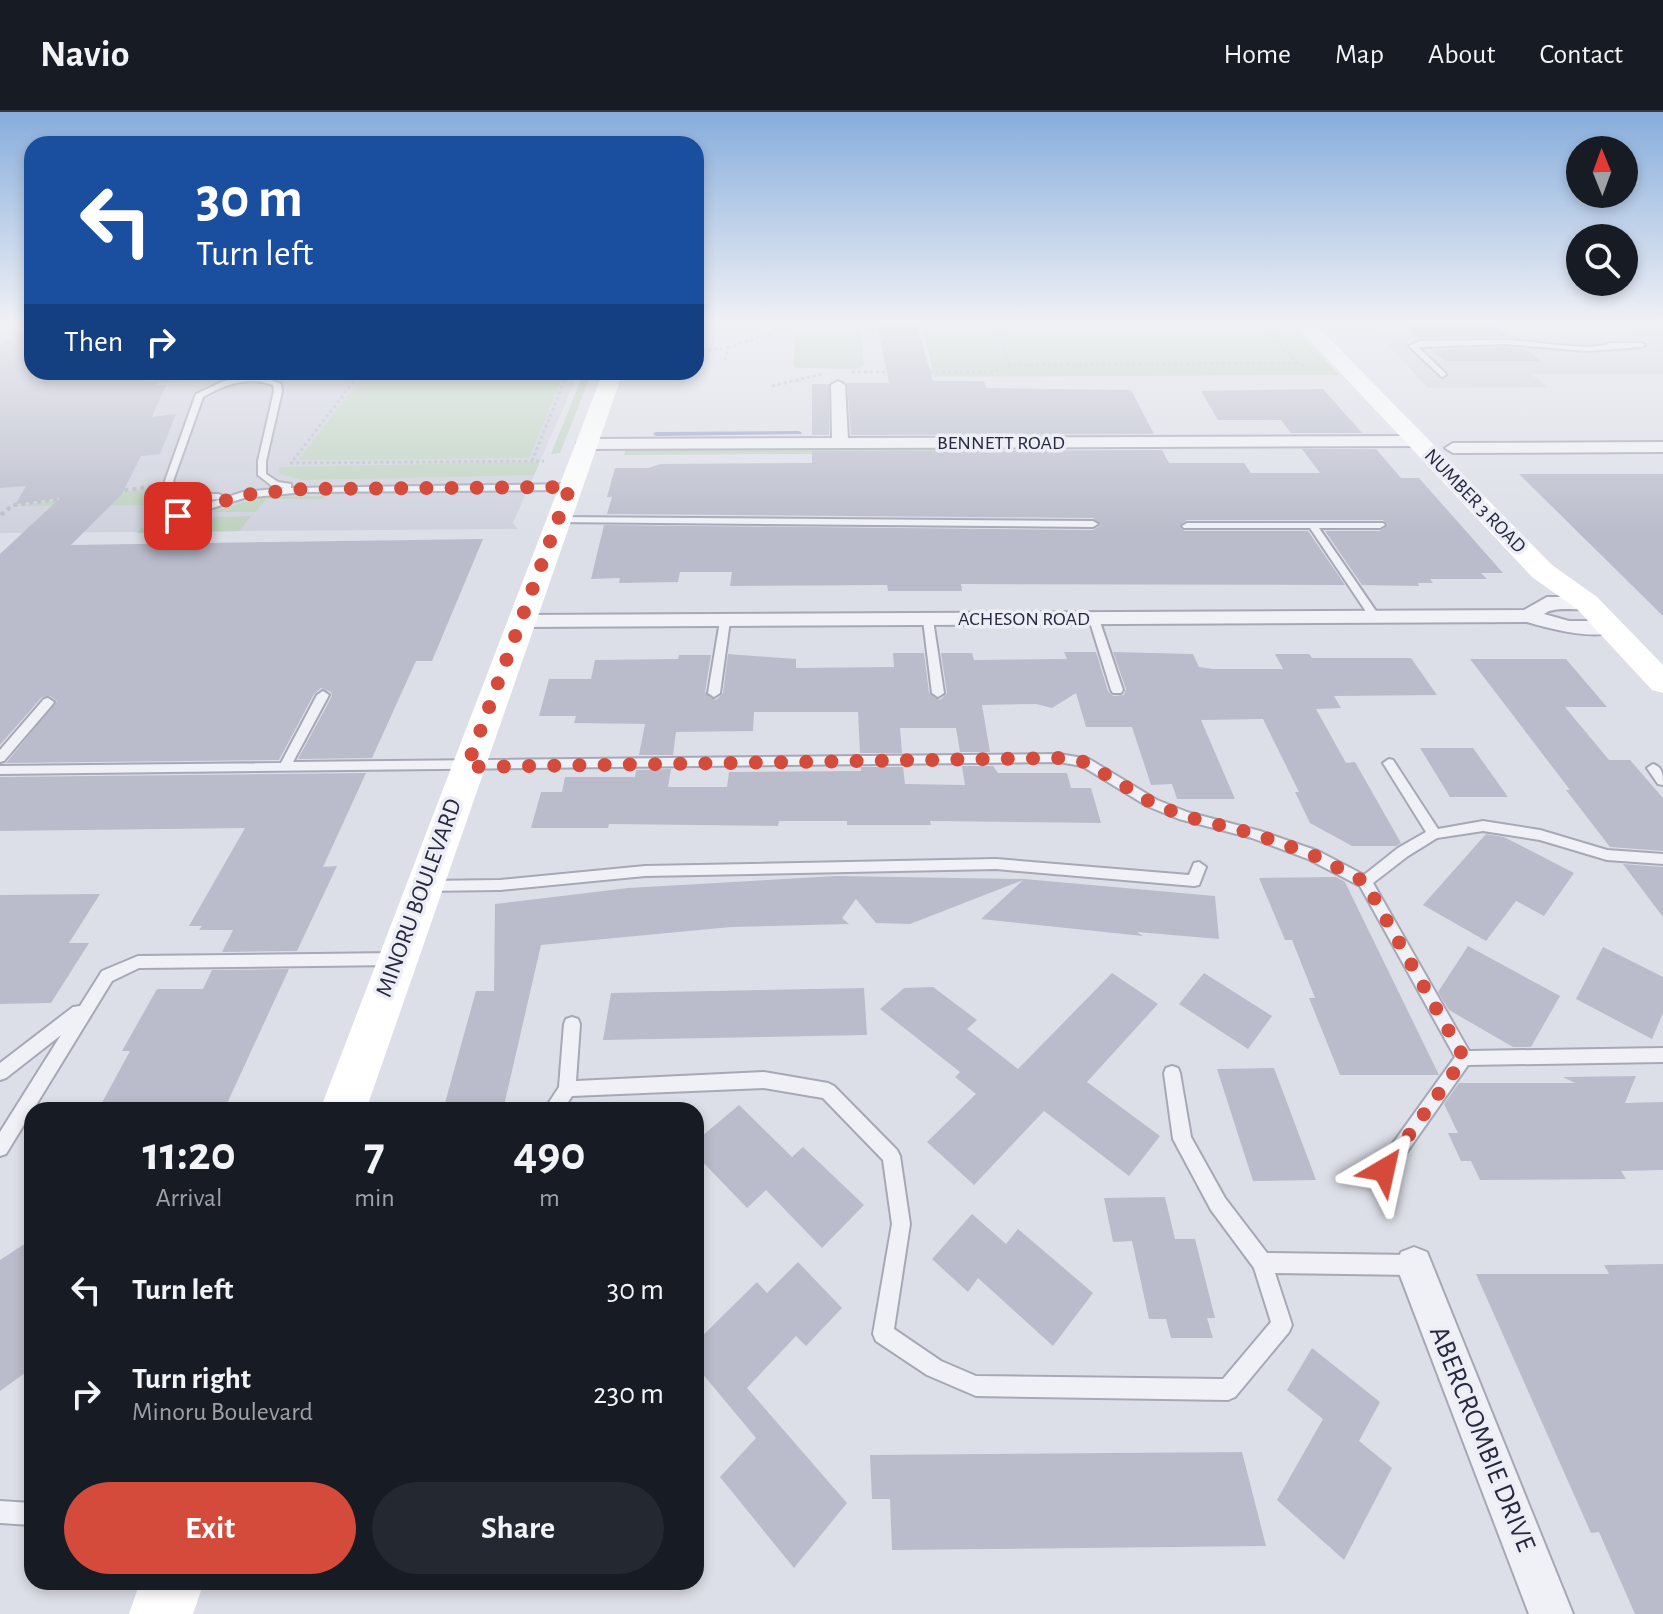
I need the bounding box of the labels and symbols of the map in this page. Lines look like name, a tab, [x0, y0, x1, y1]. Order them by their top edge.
north arrow	[1566, 136, 1638, 208]
street label: BENNETT ROAD	[937, 433, 1065, 453]
street label: NUMBER 3 ROAD	[1421, 445, 1530, 557]
pin	[144, 482, 212, 550]
street label: ACHESON ROAD	[958, 609, 1090, 629]
street label: MINORU BOULEVARD	[372, 796, 466, 1000]
position arrow	[1342, 1128, 1426, 1212]
street label: ABERCROMBIE DRIVE	[1424, 1322, 1540, 1556]

